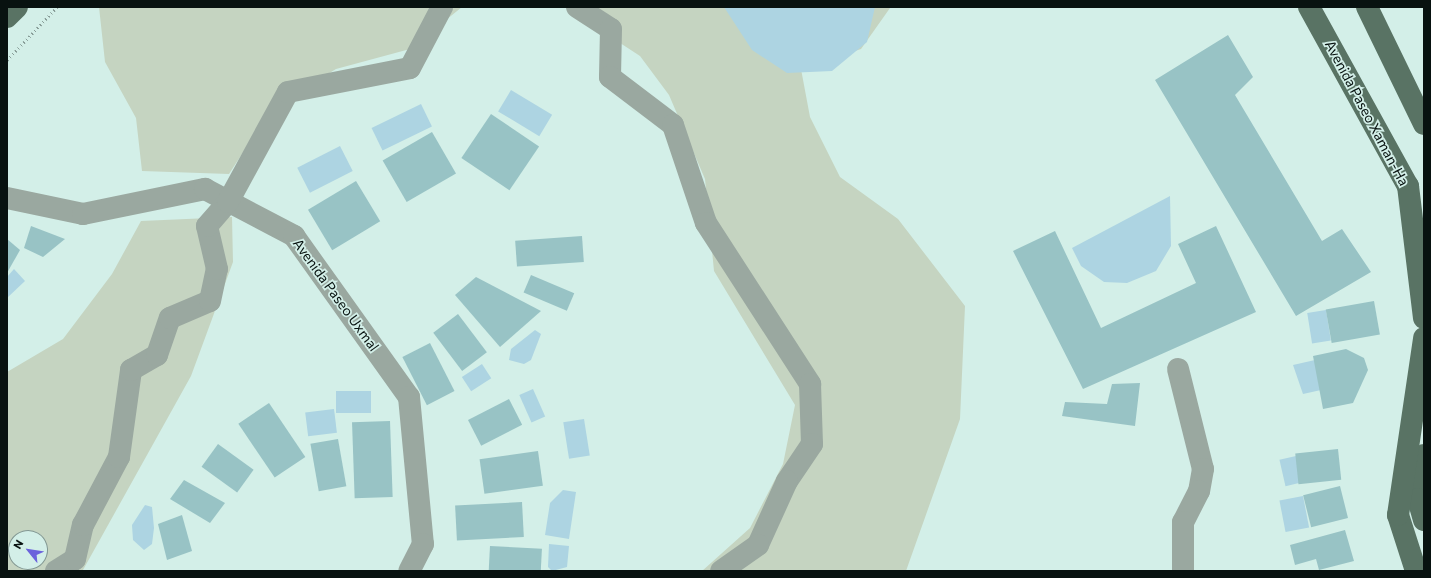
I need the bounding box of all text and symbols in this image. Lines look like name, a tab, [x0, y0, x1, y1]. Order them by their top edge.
street label: Avenida Paseo Xaman-Ha	[1322, 37, 1412, 189]
street label: Avenida Paseo Uxmal	[290, 236, 382, 354]
north arrow	[8, 530, 48, 570]
text: N	[10, 537, 26, 551]

